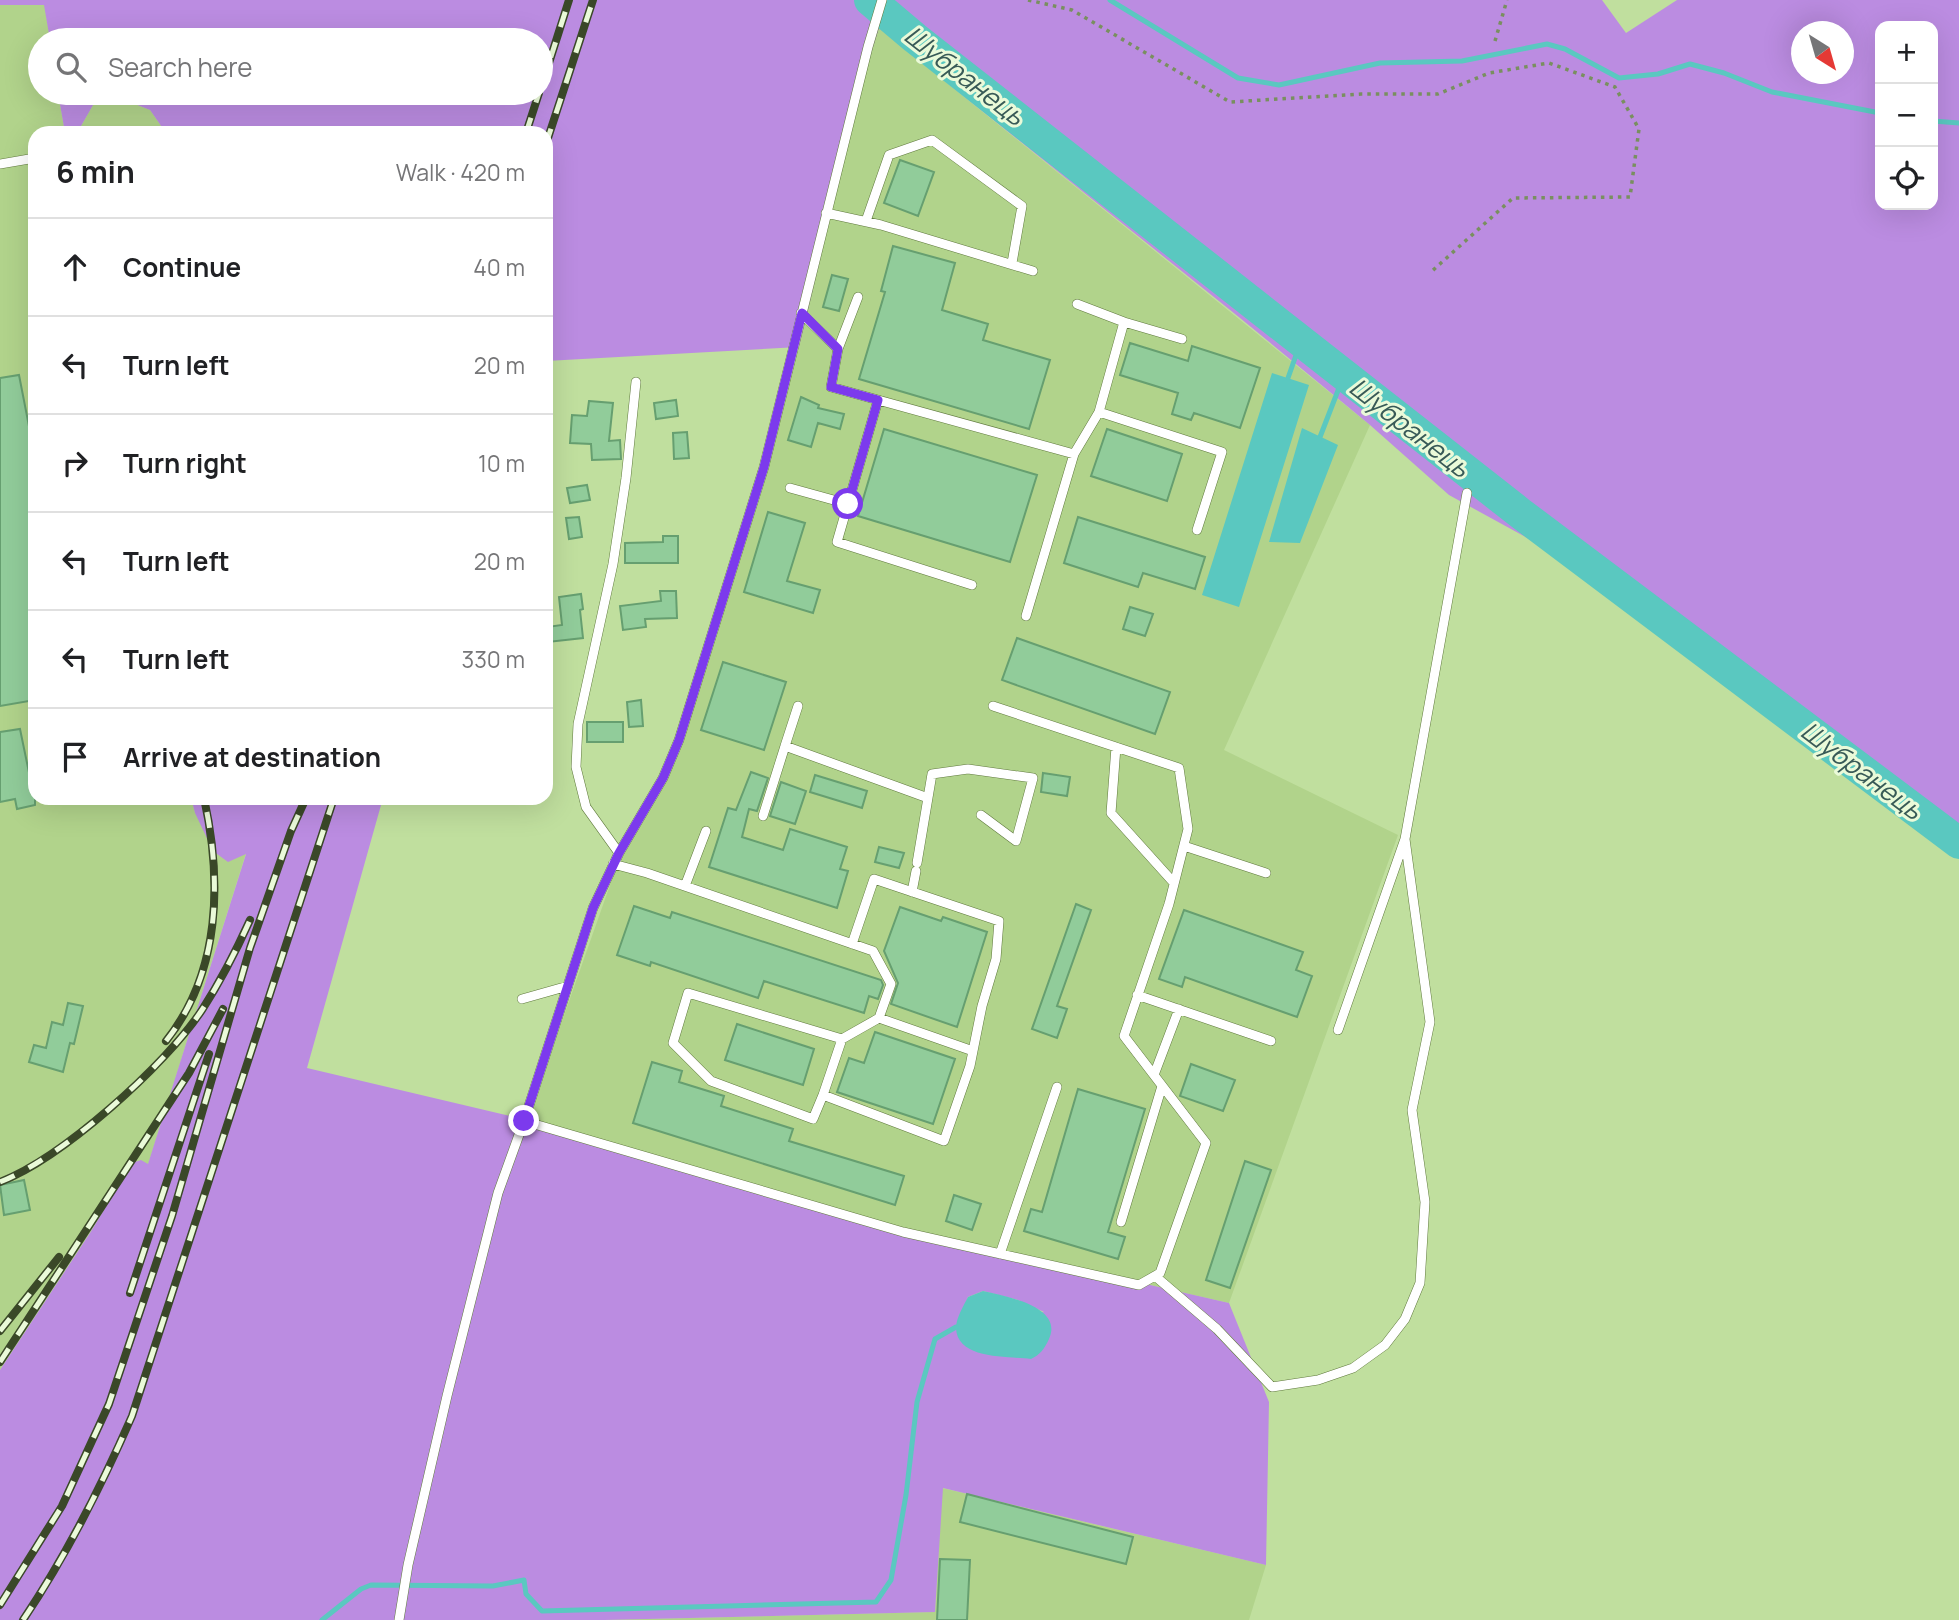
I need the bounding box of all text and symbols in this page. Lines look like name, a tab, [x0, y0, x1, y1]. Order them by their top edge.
water label: Шубранець	[898, 17, 1033, 134]
north arrow	[1791, 21, 1854, 84]
map controls	[1875, 21, 1938, 210]
button: +	[1875, 21, 1938, 84]
search box	[28, 28, 553, 105]
icon: search	[52, 48, 90, 86]
text: Search here	[108, 49, 253, 85]
button: −	[1875, 84, 1938, 147]
button: locate	[1875, 147, 1938, 210]
text: 6 min	[56, 151, 135, 192]
text: Walk · 420 m	[396, 156, 525, 188]
icon: ahead	[56, 248, 94, 286]
text: Continue	[123, 249, 241, 285]
text: 40 m	[473, 251, 525, 283]
icon: left	[56, 346, 94, 384]
text: Turn left	[123, 347, 230, 383]
text: 20 m	[474, 349, 525, 381]
water label: Шубранець	[1343, 369, 1478, 486]
icon: right	[56, 444, 94, 482]
text: Turn right	[123, 445, 247, 481]
text: 10 m	[478, 447, 525, 479]
route start	[832, 488, 863, 519]
icon: left	[56, 542, 94, 580]
text: Turn left	[123, 543, 230, 579]
text: 20 m	[474, 545, 525, 577]
icon: left	[56, 640, 94, 678]
text: Turn left	[123, 641, 230, 677]
text: 330 m	[461, 643, 525, 675]
water label: Шубранець	[1794, 713, 1931, 828]
icon: arrive	[56, 738, 94, 776]
text: Arrive at destination	[123, 739, 381, 775]
route end	[508, 1105, 539, 1136]

